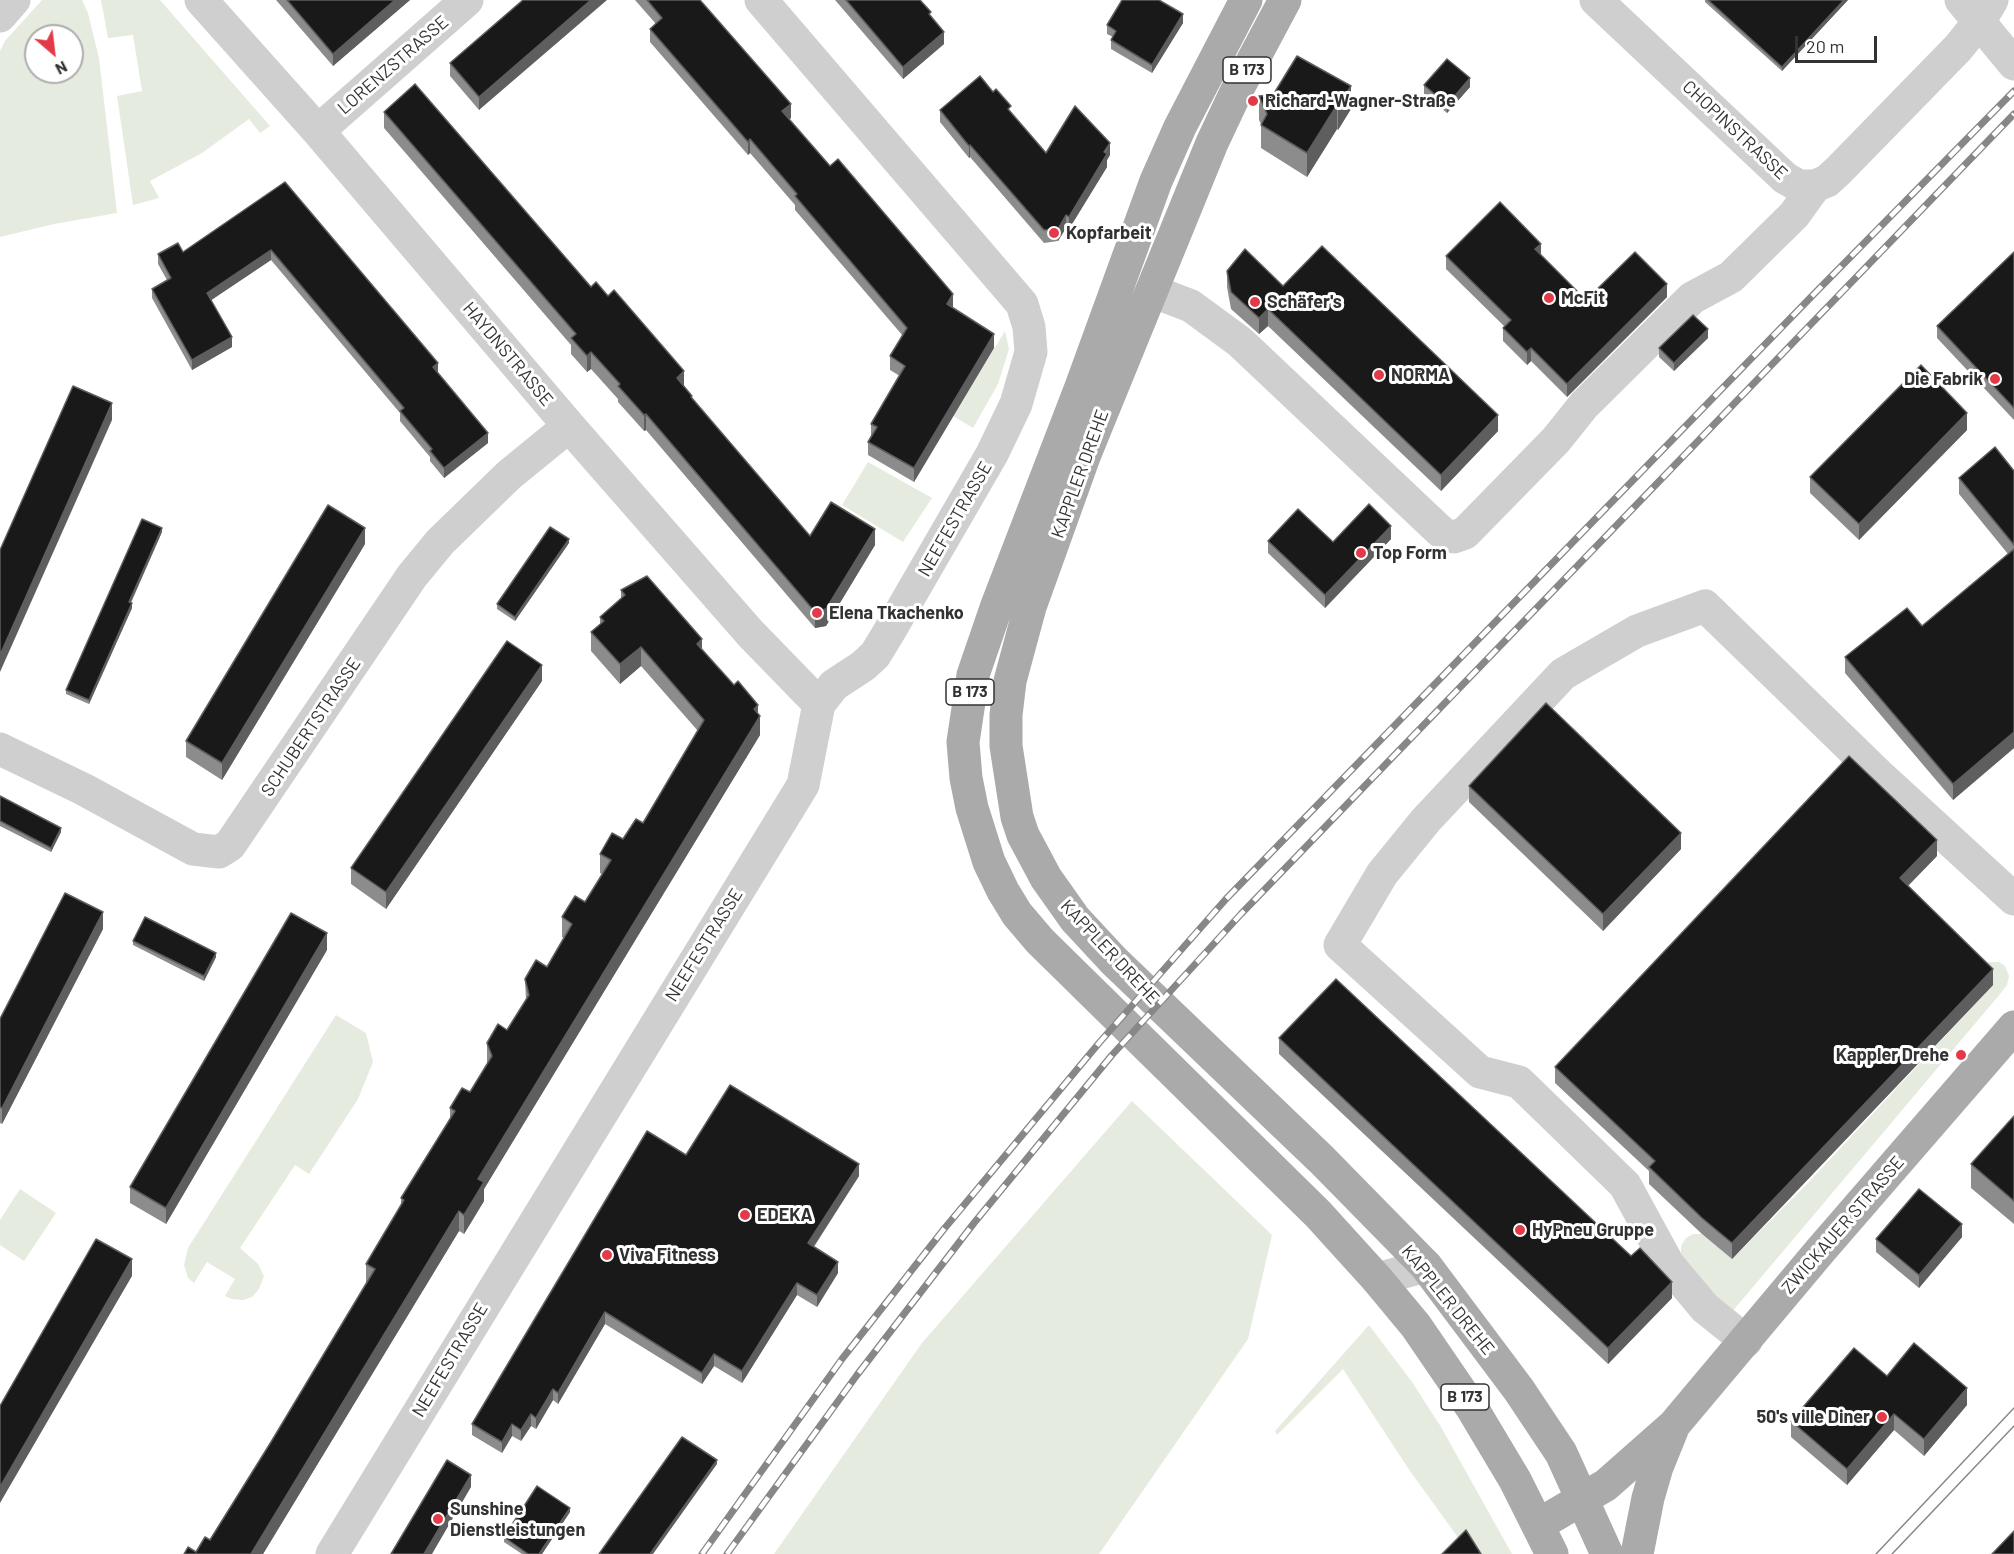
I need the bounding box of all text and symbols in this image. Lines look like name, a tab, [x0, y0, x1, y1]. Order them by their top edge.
street label: LORENZSTRASSE	[333, 11, 453, 119]
north arrow	[24, 24, 84, 84]
scale bar	[1798, 24, 1880, 62]
text: 20 m	[1806, 35, 1844, 57]
road number: B 173	[1223, 57, 1271, 83]
text: N	[53, 58, 71, 79]
street label: CHOPINSTRASSE	[1678, 76, 1792, 184]
place label: Richard-Wagner-Straße	[1265, 90, 1456, 112]
marker: Richard-Wagner-Straße	[1246, 94, 1260, 108]
place label: Kopfarbeit	[1066, 222, 1151, 244]
marker: Kopfarbeit	[1047, 226, 1061, 240]
place label: McFit	[1561, 287, 1605, 309]
place label: Schäfer's	[1267, 291, 1342, 313]
marker: McFit	[1542, 291, 1556, 305]
marker: Schäfer's	[1248, 295, 1262, 309]
street label: HAYDNSTRASSE	[458, 298, 558, 410]
place label: NORMA	[1391, 364, 1450, 386]
marker: NORMA	[1372, 368, 1386, 382]
place label: Die Fabrik	[1904, 368, 1983, 390]
marker: Die Fabrik	[1988, 372, 2002, 386]
street label: KAPPLER DREHE	[1047, 407, 1113, 541]
street label: NEEFESTRASSE	[913, 458, 997, 580]
place label: Top Form	[1373, 542, 1447, 564]
marker: Top Form	[1354, 546, 1368, 560]
place label: Elena Tkachenko	[829, 602, 964, 624]
marker: Elena Tkachenko	[810, 606, 824, 620]
street label: SCHUBERTSTRASSE	[257, 654, 365, 800]
road number: B 173	[946, 679, 994, 705]
street label: NEEFESTRASSE	[661, 885, 747, 1005]
street label: KAPPLER DREHE	[1056, 895, 1164, 1009]
place label: Kappler Drehe	[1836, 1044, 1949, 1066]
marker: Kappler Drehe	[1954, 1048, 1968, 1062]
street label: ZWICKAUER STRASSE	[1777, 1152, 1909, 1298]
place label: EDEKA	[757, 1204, 813, 1226]
marker: EDEKA	[738, 1208, 752, 1222]
place label: HyPneu Gruppe	[1532, 1219, 1654, 1241]
marker: HyPneu Gruppe	[1513, 1223, 1527, 1237]
street label: KAPPLER DREHE	[1397, 1241, 1499, 1359]
place label: Viva Fitness	[619, 1244, 716, 1266]
marker: Viva Fitness	[600, 1248, 614, 1262]
street label: NEEFESTRASSE	[408, 1299, 492, 1421]
road number: B 173	[1441, 1384, 1489, 1410]
place label: 50's ville Diner	[1756, 1406, 1870, 1428]
marker: 50's ville Diner	[1875, 1410, 1889, 1424]
place label: Sunshine Dienstleistungen	[450, 1498, 585, 1540]
marker: Sunshine Dienstleistungen	[431, 1512, 445, 1526]

